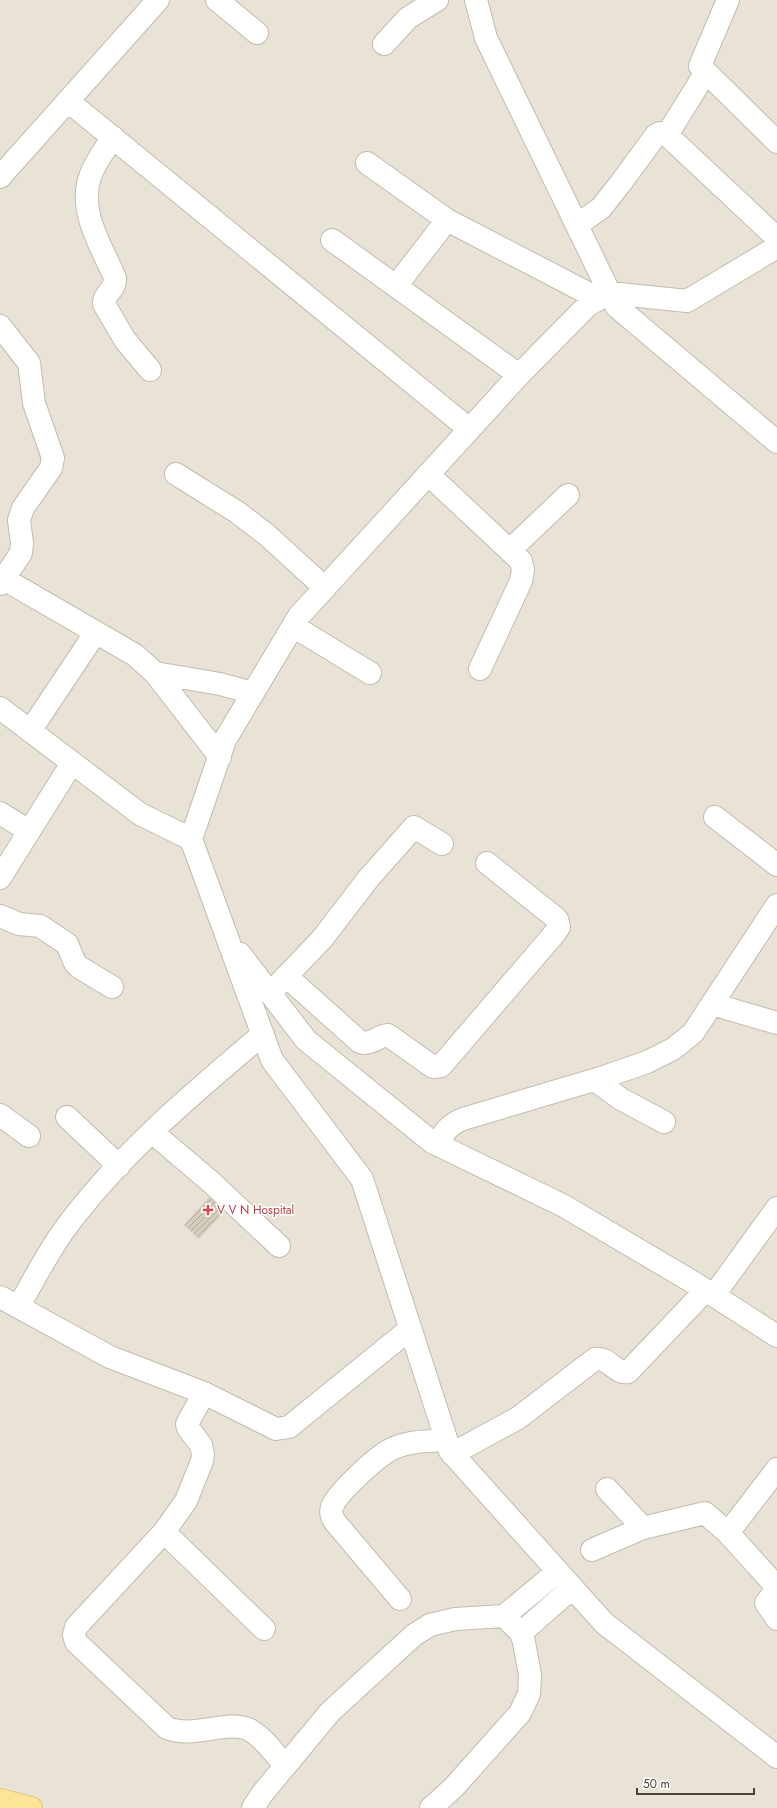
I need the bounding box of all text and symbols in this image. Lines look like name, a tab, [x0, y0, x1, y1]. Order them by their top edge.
place label: V V N Hospital	[217, 1201, 294, 1219]
marker: V V N Hospital	[202, 1204, 214, 1216]
scale bar	[637, 1770, 754, 1796]
text: 50 m	[643, 1775, 670, 1793]

